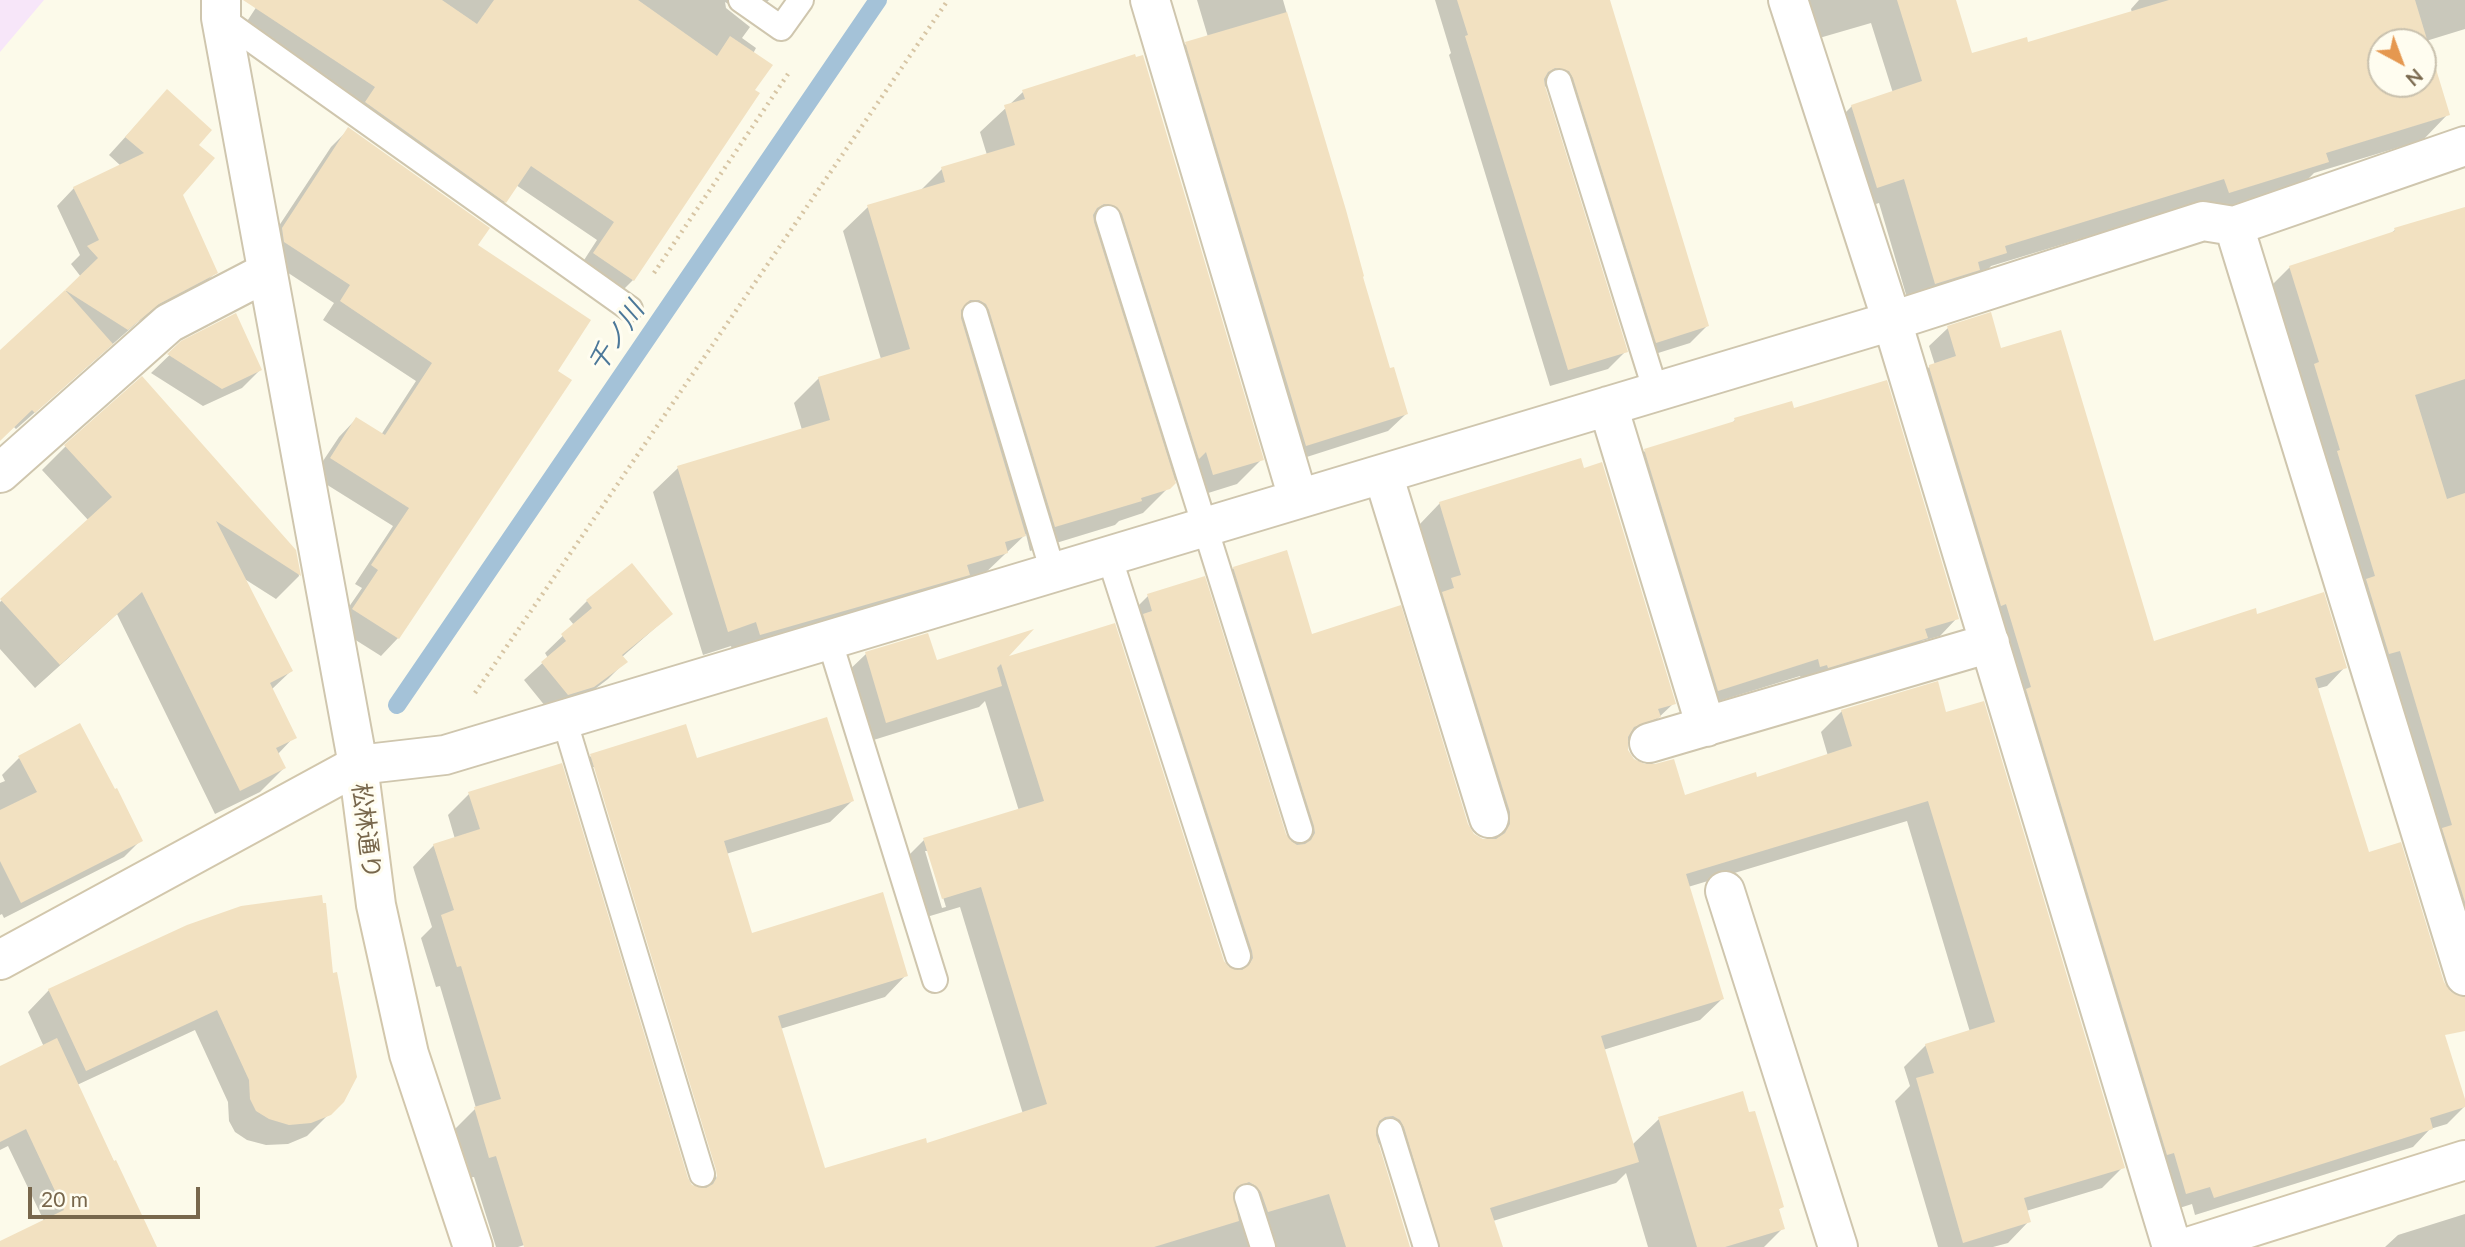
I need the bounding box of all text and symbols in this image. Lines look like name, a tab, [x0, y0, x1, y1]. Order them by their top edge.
north arrow	[2367, 28, 2437, 98]
text: N	[2402, 64, 2428, 91]
water label: 千ノ川	[581, 296, 651, 378]
street label: 松林通り	[346, 782, 386, 880]
scale bar	[32, 1174, 203, 1218]
text: 20 m	[41, 1186, 88, 1211]

